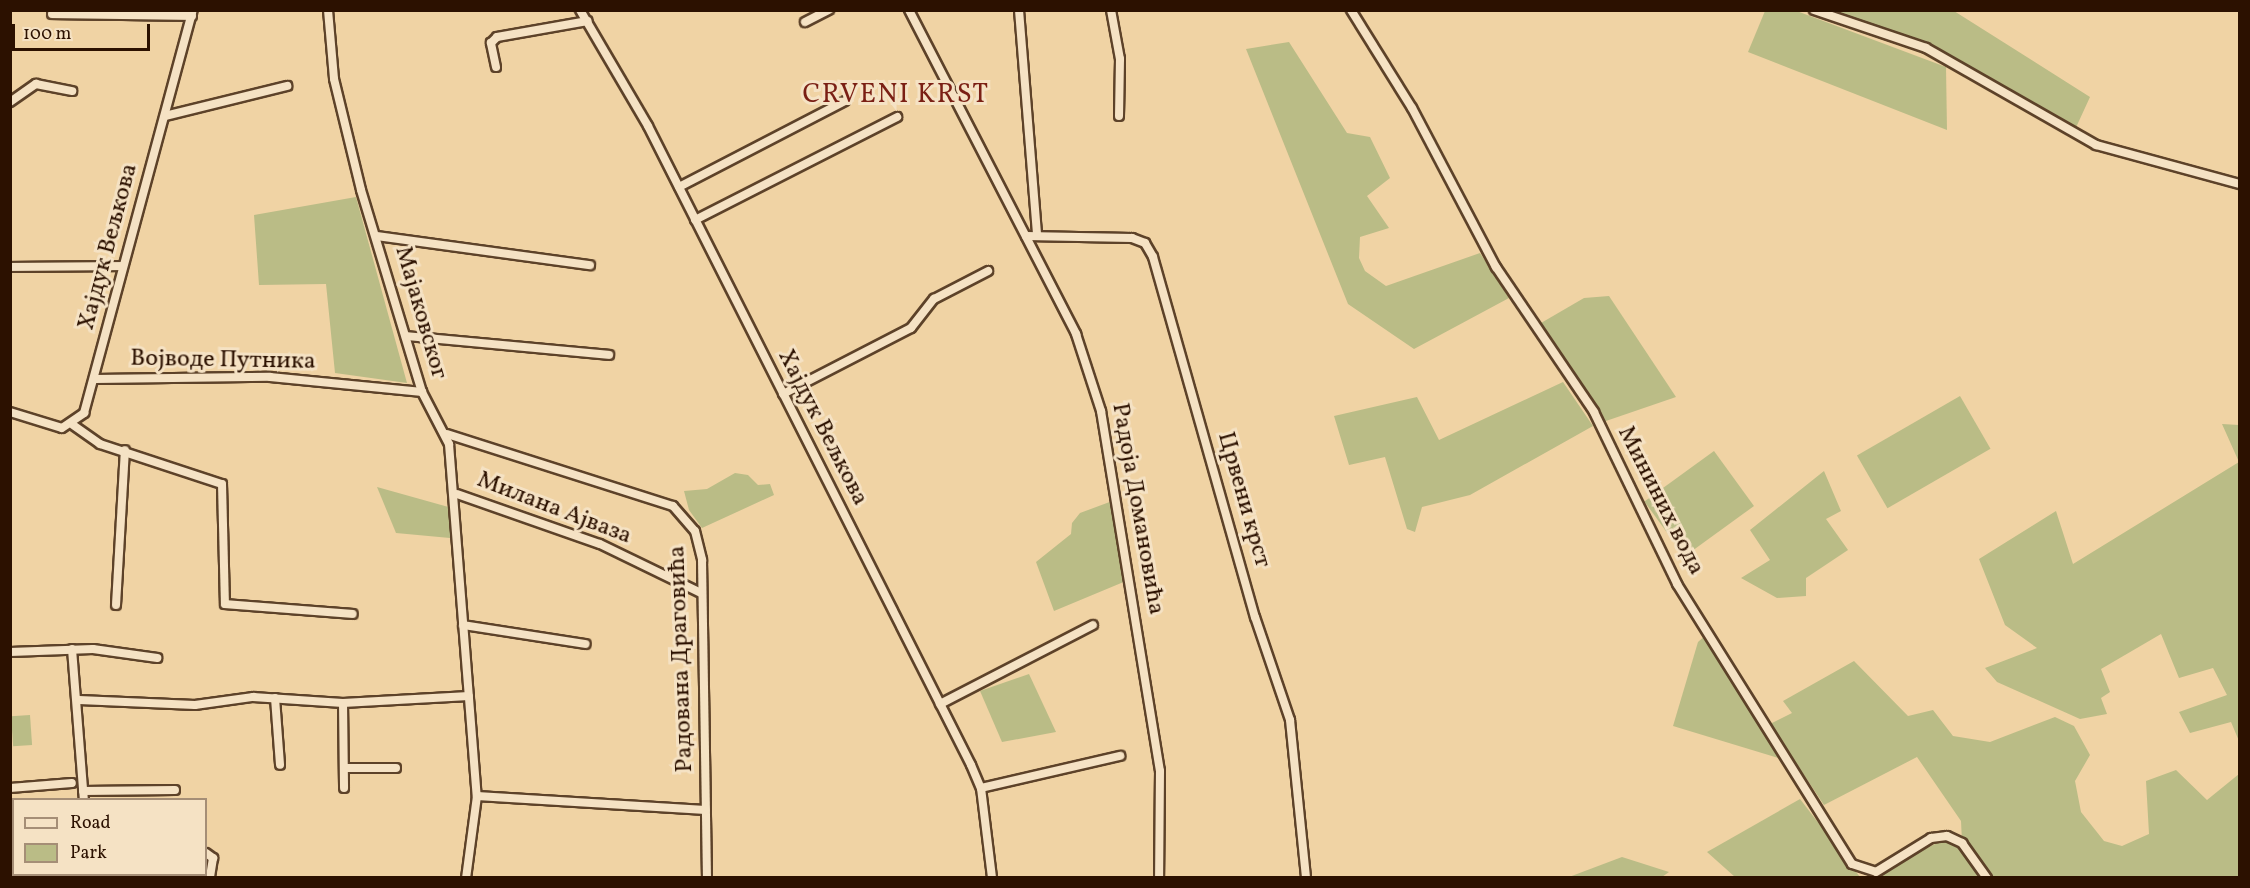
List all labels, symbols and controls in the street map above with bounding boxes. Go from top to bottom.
scale bar [15,12,153,50]
text: 100 m [23,22,72,47]
district label: CRVENI KRST [803,80,989,112]
street label: Хајдук Вељкова [73,161,145,333]
street label: Мајаковског [387,243,453,383]
street label: Војводе Путника [130,345,316,377]
street label: Хајдук Вељкова [770,345,874,511]
street label: Радоја Домановића [1104,401,1170,617]
street label: Мининих вода [1610,422,1710,580]
street label: Црвени крст [1210,429,1276,571]
street label: Милана Ајваза [473,466,635,552]
street label: Радована Драговића [664,545,700,773]
legend [12,798,207,876]
text: Road [70,811,111,836]
text: Park [70,841,107,866]

